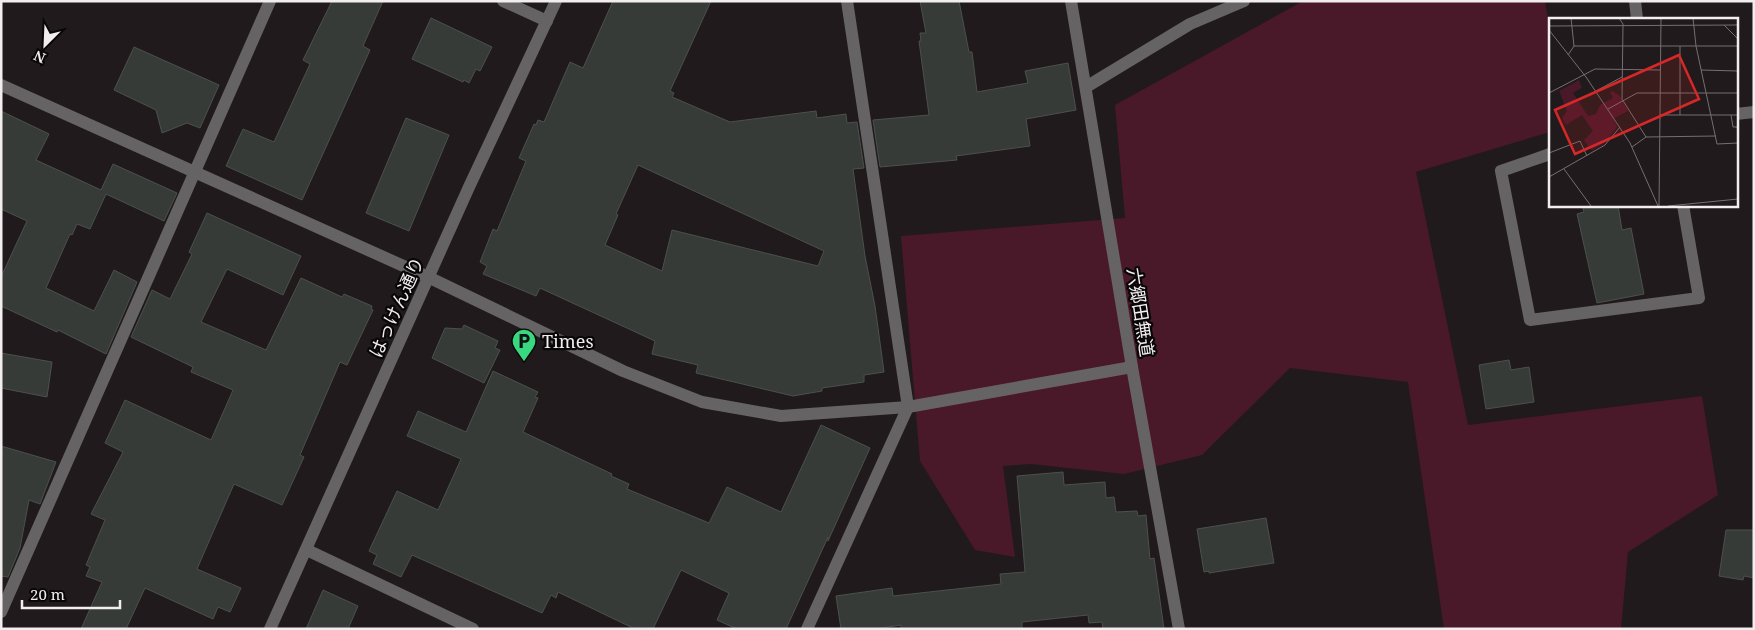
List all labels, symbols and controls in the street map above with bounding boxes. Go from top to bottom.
inset map [1549,18,1738,206]
north arrow [20,20,70,70]
text: N [31,46,48,68]
street label: はっけん通り [363,253,429,361]
street label: 六郷田無道 [1122,266,1160,358]
parking icon: Times [511,328,537,362]
place label: Times [542,329,594,353]
scale bar [22,578,120,610]
text: 20 m [30,584,65,604]

